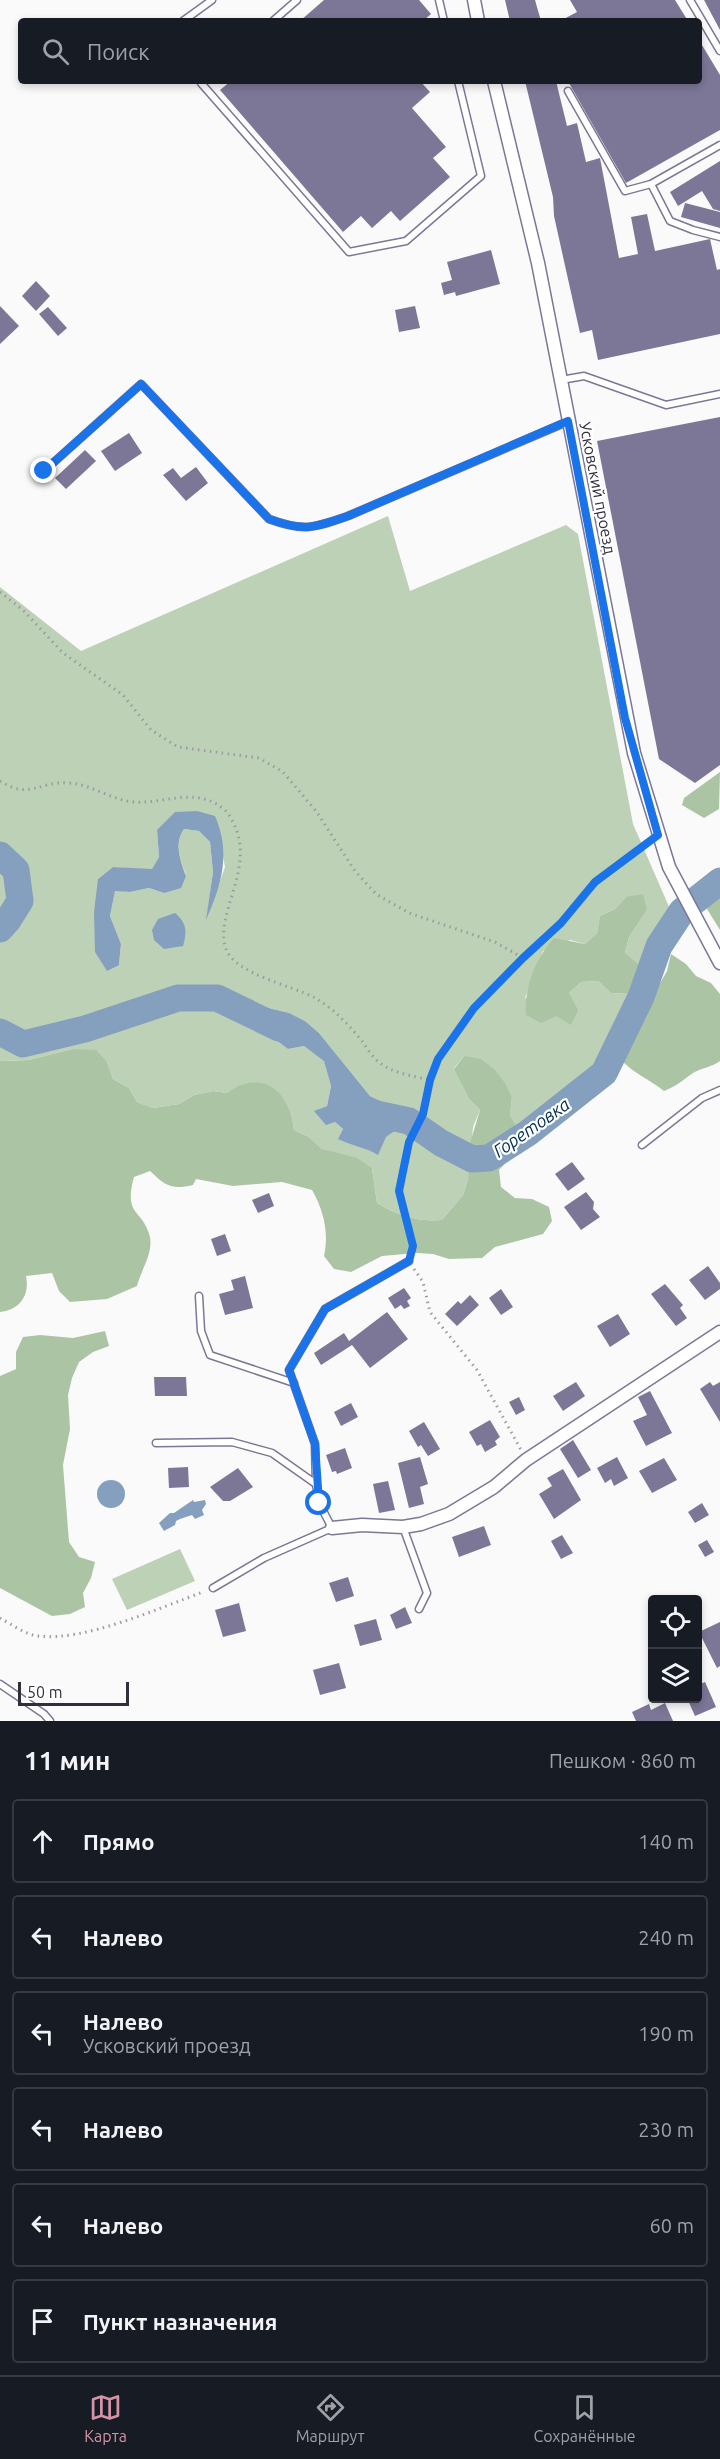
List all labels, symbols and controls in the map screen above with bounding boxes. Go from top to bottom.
search box [18,18,702,84]
icon: search [39,35,72,68]
text: Поиск [87,39,150,64]
street label: Усковский проезд [576,420,620,556]
route end [30,457,56,483]
water label: Горетовка [489,1093,573,1161]
route start [305,1489,331,1515]
map controls [648,1595,702,1703]
button: locate [648,1595,702,1649]
button: layers [648,1649,702,1703]
scale bar [18,1679,129,1706]
text: 50 m [27,1683,63,1701]
text: 11 мин [24,1746,110,1775]
text: Пешком · 860 m [549,1749,696,1772]
icon: ahead [26,1825,59,1858]
text: Прямо [83,1829,154,1854]
text: 140 m [638,1830,694,1853]
icon: left [26,1921,59,1954]
text: Налево [83,1925,163,1950]
text: 240 m [638,1926,694,1949]
text: Налево [83,2009,163,2034]
icon: left [26,2017,59,2050]
text: 190 m [638,2022,694,2045]
text: Усковский проезд [83,2034,251,2057]
icon: left [26,2113,59,2146]
text: Налево [83,2117,163,2142]
text: 230 m [638,2118,694,2141]
icon: left [26,2209,59,2242]
text: Налево [83,2213,163,2238]
text: 60 m [650,2214,694,2237]
icon: arrive [26,2305,59,2338]
text: Пункт назначения [83,2309,277,2334]
tab: Карта [84,2391,127,2445]
tab: Маршрут [296,2391,365,2445]
tab: Сохранённые [533,2391,636,2445]

